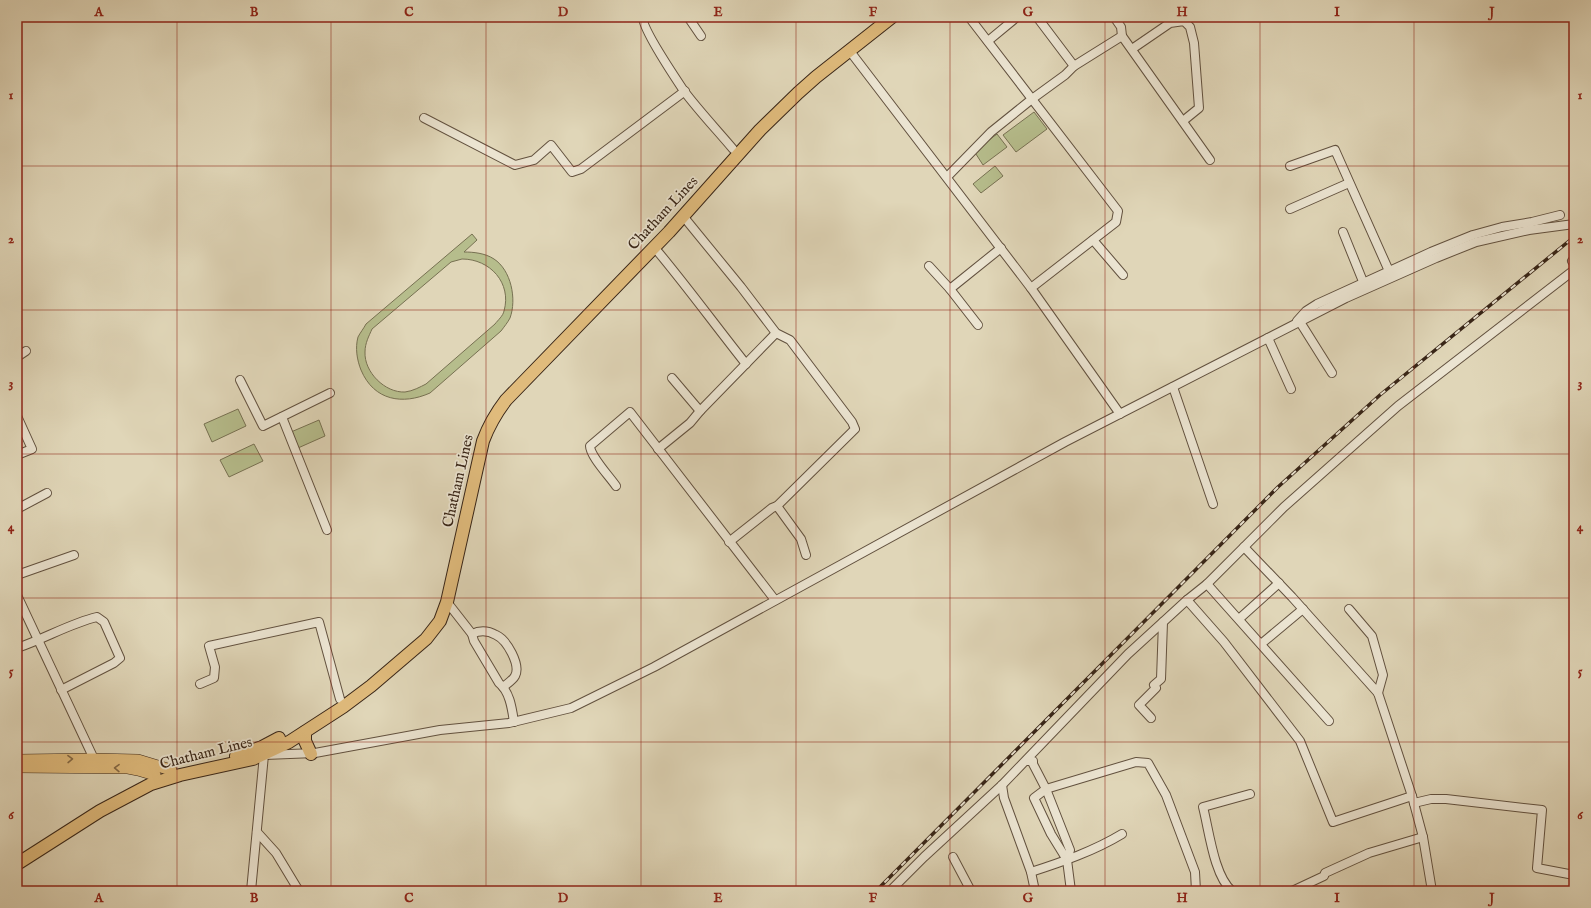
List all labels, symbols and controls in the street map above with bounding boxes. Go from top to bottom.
text: A [94,4,105,21]
text: B [250,4,259,21]
text: C [404,4,414,21]
text: D [558,4,569,21]
text: E [713,4,723,21]
text: F [869,4,878,21]
text: G [1023,4,1034,21]
text: H [1176,4,1188,21]
text: I [1334,4,1340,21]
text: J [1487,4,1495,21]
text: 1 [9,87,14,104]
text: 1 [1578,87,1583,104]
street label: Chatham Lines [624,172,702,254]
text: 2 [8,231,14,248]
text: 2 [1577,231,1583,248]
text: 3 [9,375,14,392]
text: 3 [1578,375,1583,392]
street label: Chatham Lines [438,433,478,529]
text: 4 [8,519,15,536]
text: 4 [1577,519,1584,536]
text: 5 [9,663,14,680]
text: 5 [1578,663,1583,680]
street label: Chatham Lines [158,732,254,774]
one-way arrow [67,755,73,763]
one-way arrow [114,764,120,772]
text: 6 [8,807,14,824]
text: 6 [1577,807,1583,824]
text: A [94,890,105,907]
text: B [250,890,259,907]
text: C [404,890,414,907]
text: D [558,890,569,907]
text: E [713,890,723,907]
text: F [869,890,878,907]
text: G [1023,890,1034,907]
text: H [1176,890,1188,907]
text: I [1334,890,1340,907]
text: J [1487,890,1495,907]

